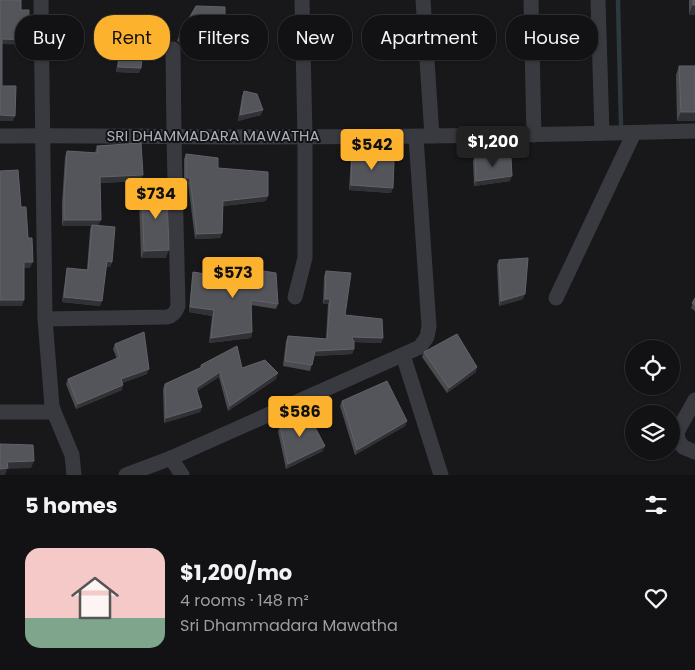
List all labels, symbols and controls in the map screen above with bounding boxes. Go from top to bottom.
chip: Buy [15,15,84,60]
chip: Rent [94,15,170,60]
chip: Filters [180,15,268,60]
chip: New [278,15,352,60]
chip: Apartment [362,15,496,60]
chip: House [506,15,598,60]
street label: SRI DHAMMADARA MAWATHA [107,125,320,146]
pin: $1,200 [452,126,534,168]
pin: $542 [342,128,402,171]
text: $1,200 [467,130,519,153]
text: $542 [352,133,392,156]
pin: $734 [126,178,186,220]
text: $734 [136,182,176,205]
pin: $573 [203,256,263,299]
text: $573 [213,261,253,284]
map controls [625,340,680,460]
button: locate [625,340,680,395]
pin: $586 [270,396,330,438]
text: $586 [279,400,321,423]
button: layers [625,405,680,460]
text: 5 homes [25,491,118,520]
icon: filters [642,491,670,519]
text: $1,200/mo [180,558,292,587]
icon: home [65,568,125,628]
icon: heart [642,584,670,612]
text: 4 rooms · 148 m² [180,589,309,612]
text: Sri Dhammadara Mawatha [180,614,398,637]

